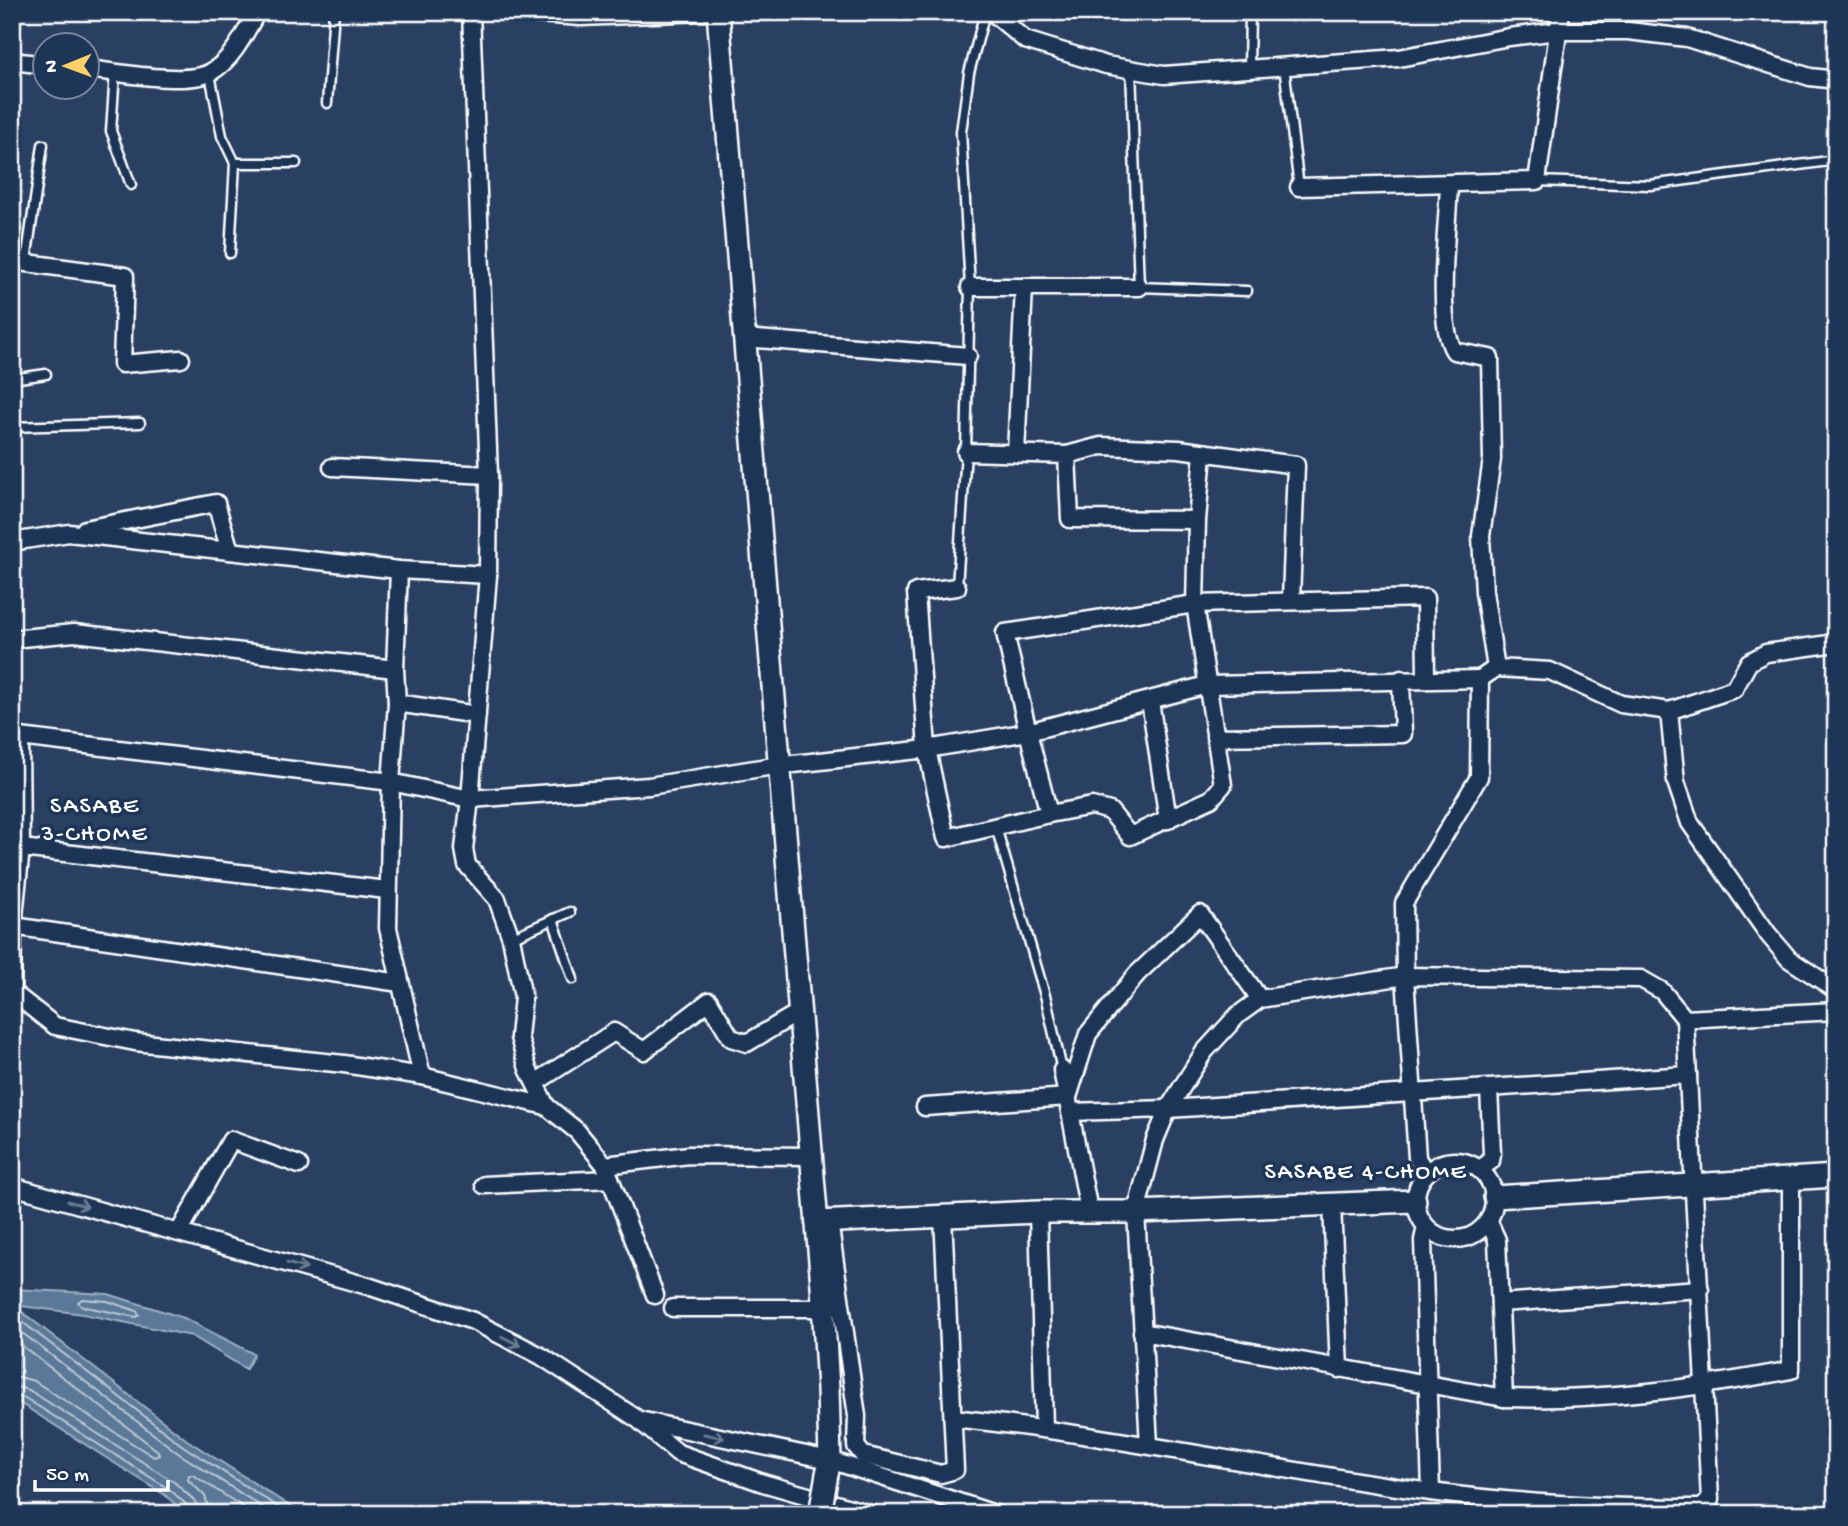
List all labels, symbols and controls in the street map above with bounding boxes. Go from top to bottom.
north arrow [32,32,102,102]
text: N [41,60,64,73]
district label: SASABE 3-CHOME [41,793,148,850]
district label: SASABE 4-CHOME [1264,1159,1468,1188]
one-way arrow [66,1198,89,1211]
one-way arrow [286,1260,308,1273]
one-way arrow [500,1335,521,1348]
one-way arrow [702,1430,725,1444]
scale bar [35,1449,168,1493]
text: 50 m [46,1464,89,1489]

